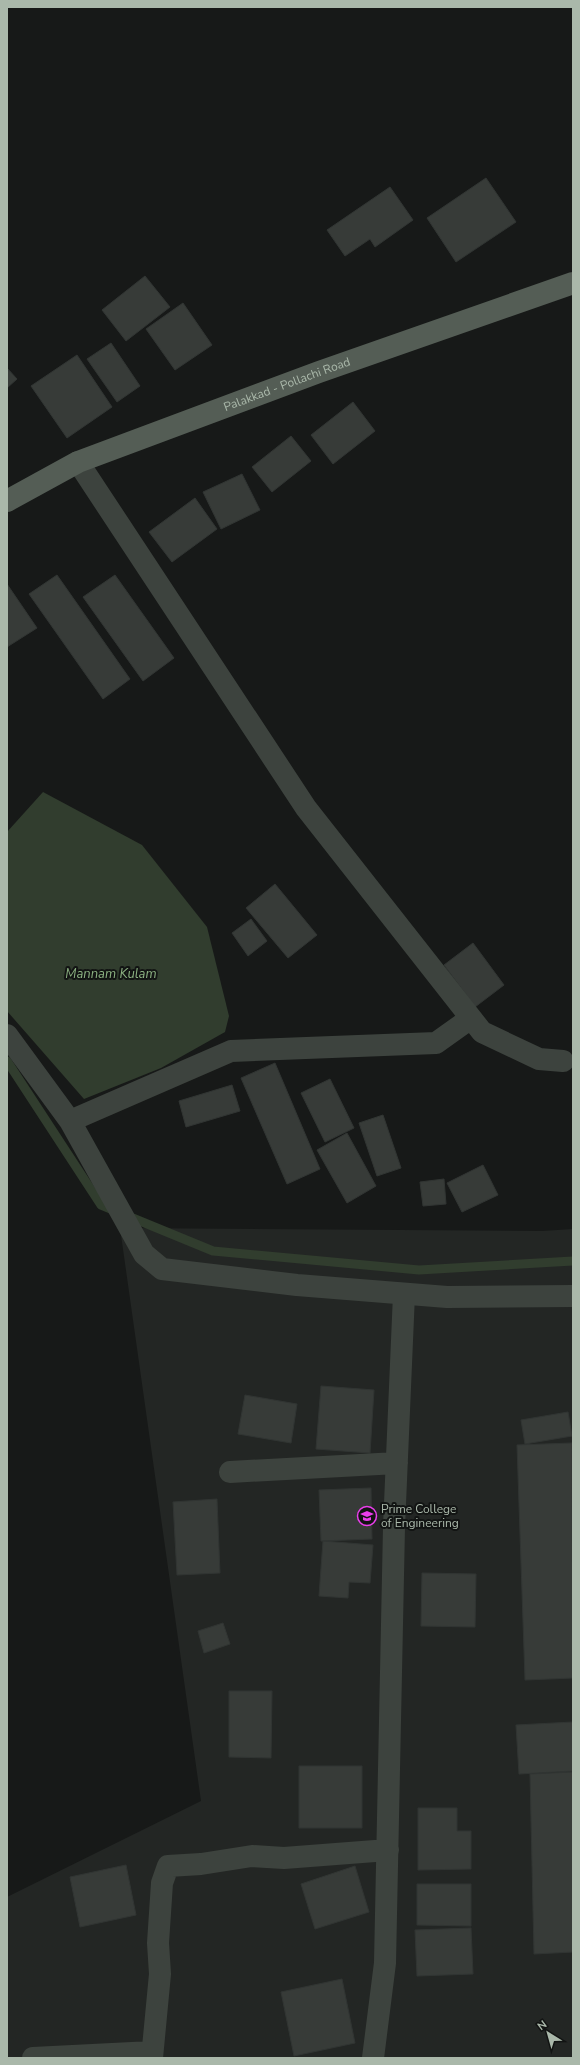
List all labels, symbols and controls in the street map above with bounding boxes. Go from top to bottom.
street label: Palakkad - Pollachi Road [221,354,353,415]
water label: Mannam Kulam [65,965,157,983]
place label: Prime College of Engineering [381,1501,459,1531]
school or university icon: Prime College of Engineering [356,1505,378,1527]
north arrow [528,2013,568,2053]
text: N [534,2017,550,2034]

